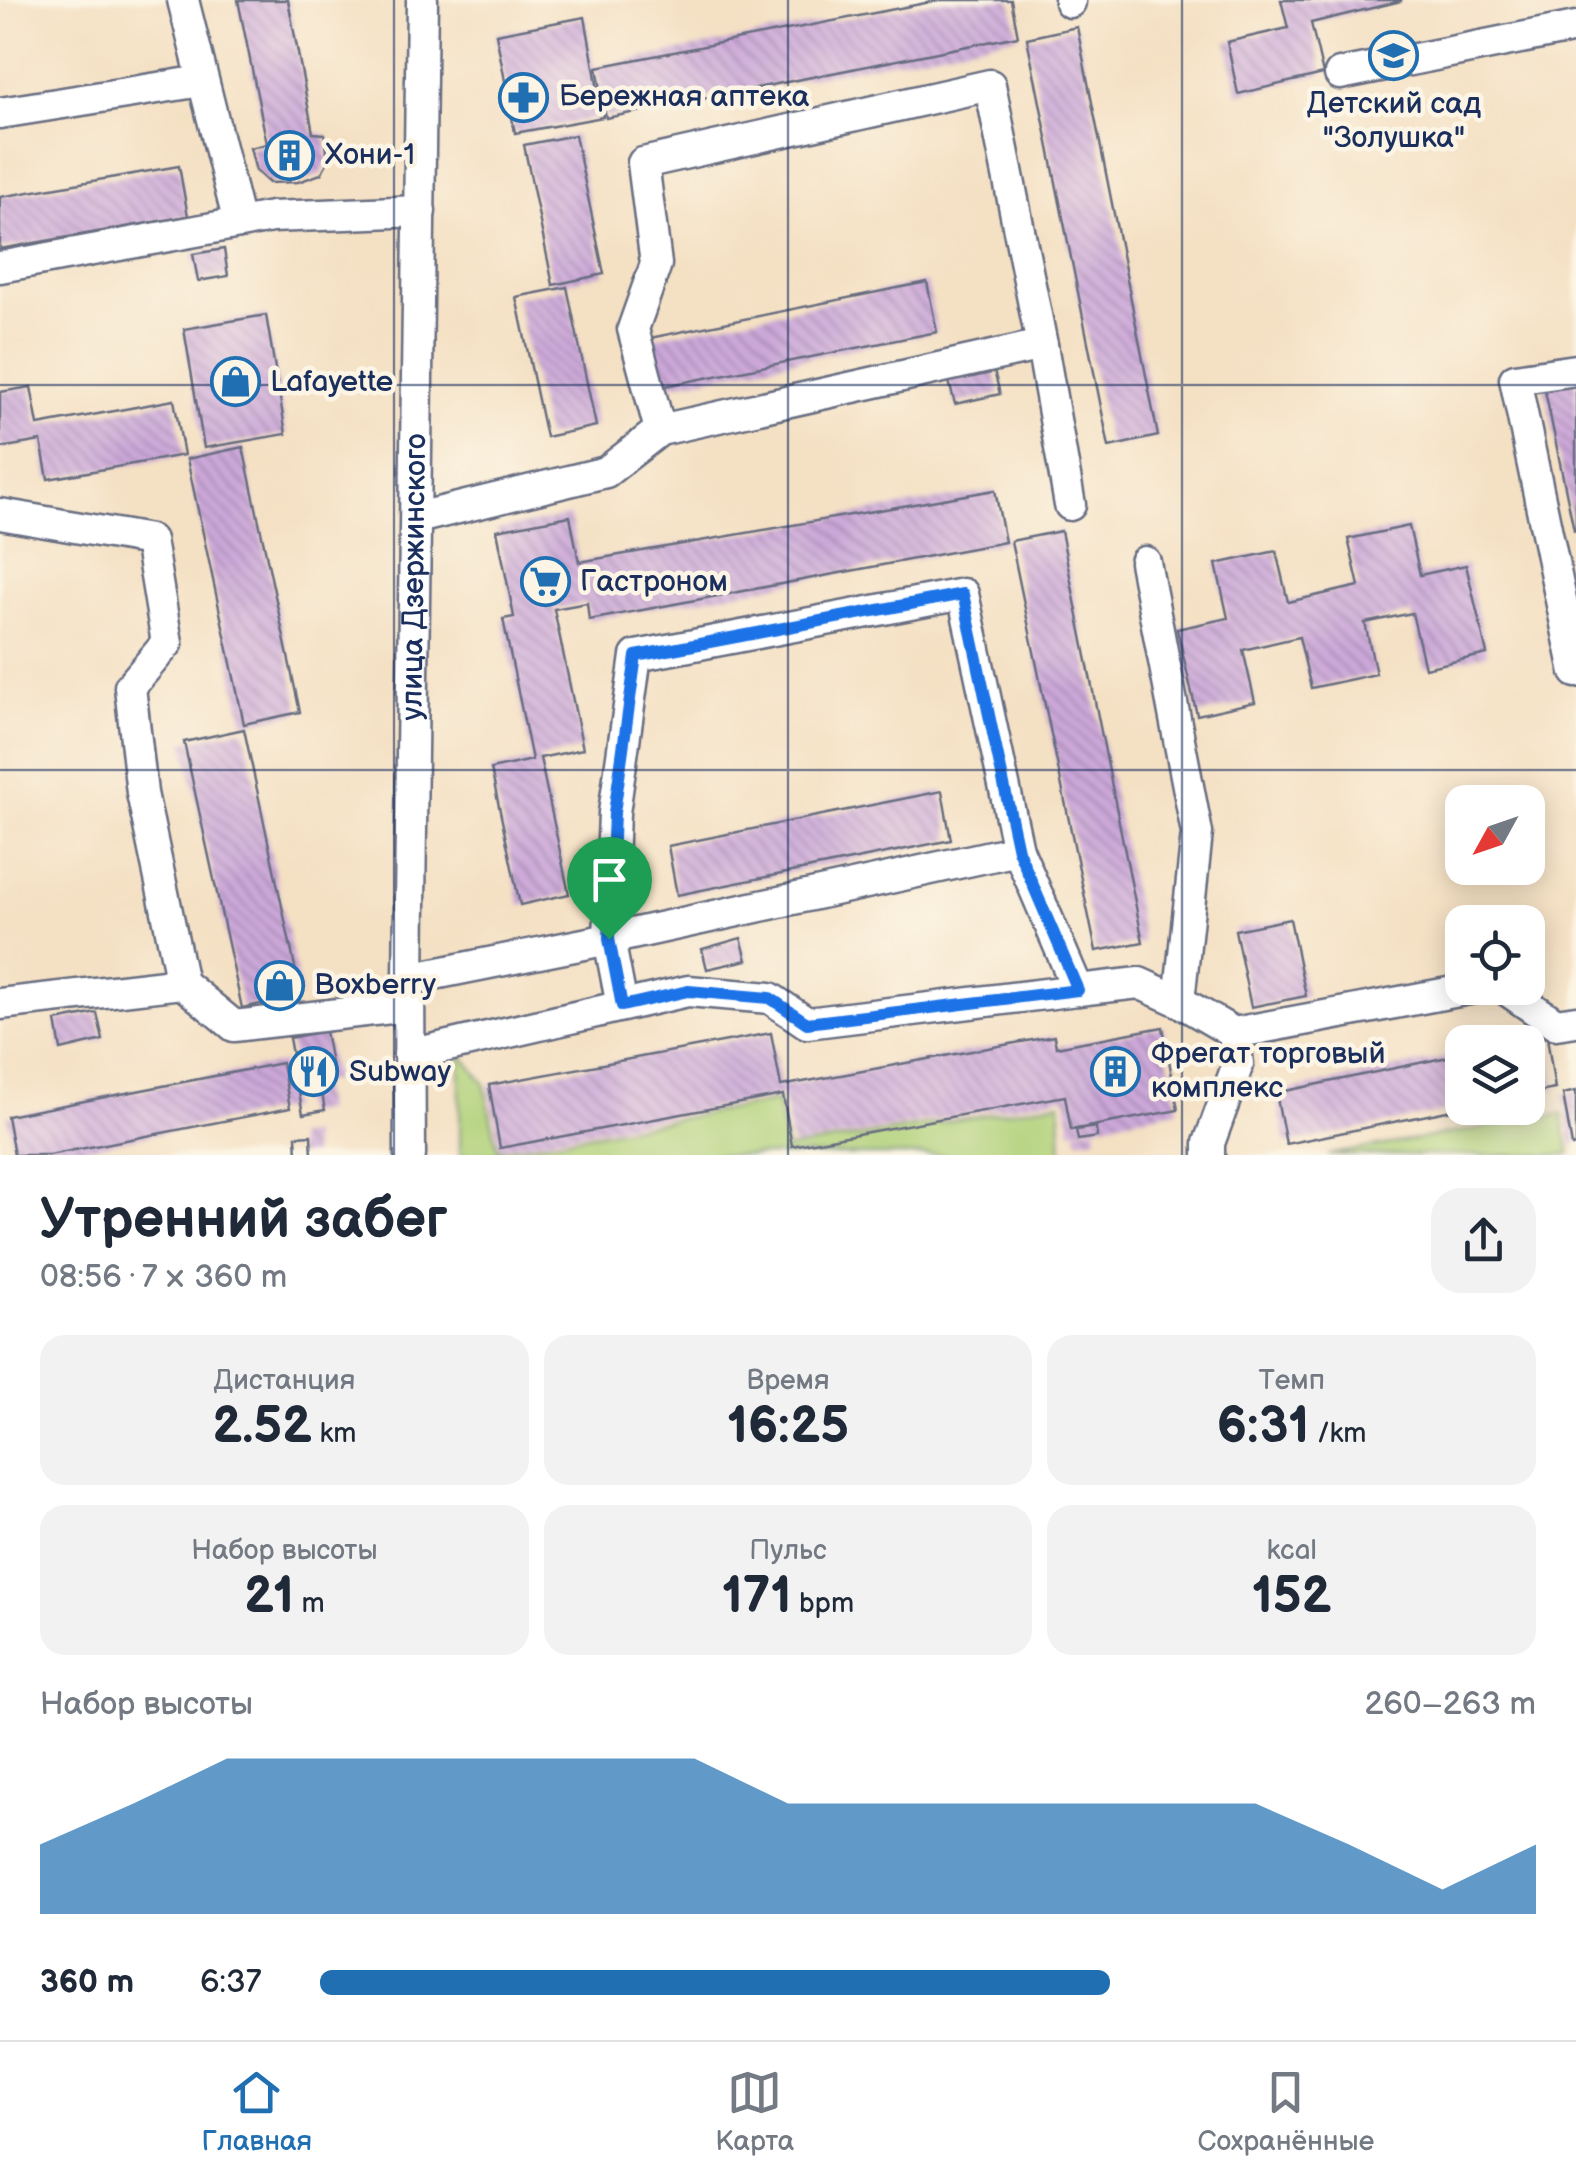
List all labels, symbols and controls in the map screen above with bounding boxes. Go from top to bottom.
school or university icon: Детский сад "Золушка" [1368,29,1420,81]
pharmacy icon: Бережная аптека [498,71,550,123]
place label: Бережная аптека [559,79,810,115]
place label: Детский сад "Золушка" [1307,86,1481,156]
building icon: Хони-1 [264,129,316,181]
place label: Хони-1 [325,137,415,173]
shop icon: Lafayette [209,356,261,408]
place label: Lafayette [270,364,393,400]
street label: улица Дзержинского [394,433,434,721]
supermarket icon: Гастроном [519,556,571,608]
place label: Гастроном [580,564,728,600]
north arrow [1445,785,1545,885]
map controls [1445,785,1545,1125]
pin [567,837,652,940]
icon: arrive [582,852,637,907]
button: locate [1445,905,1545,1005]
shop icon: Boxberry [253,959,305,1011]
place label: Boxberry [314,967,437,1003]
button: layers [1445,1025,1545,1125]
place label: Фрегат торговый комплекс [1151,1036,1386,1106]
building icon: Фрегат торговый комплекс [1090,1045,1142,1097]
restaurant icon: Subway [288,1046,340,1098]
place label: Subway [349,1054,451,1090]
text: Утренний забег [40,1187,448,1254]
button: share [1431,1188,1536,1293]
text: 08:56 · 7 × 360 m [40,1258,287,1297]
text: Дистанция [213,1364,355,1397]
text: Время [746,1364,830,1397]
text: Темп [1258,1364,1325,1397]
text: 2.52 [212,1397,312,1457]
text: 16:25 [727,1397,849,1457]
text: 6:31 [1217,1397,1309,1457]
text: km [312,1417,356,1450]
text: /km [1309,1417,1366,1450]
text: Набор высоты [191,1534,378,1567]
text: Пульс [749,1534,827,1567]
text: kcal [1267,1534,1317,1567]
text: 21 [244,1567,294,1627]
text: 171 [722,1567,791,1627]
text: 152 [1252,1567,1332,1627]
text: m [294,1587,325,1620]
text: bpm [791,1587,854,1620]
text: Набор высоты [40,1685,253,1724]
text: 260–263 m [1364,1685,1536,1724]
text: 360 m [40,1963,134,2002]
text: 6:37 [200,1963,261,2002]
tab: Главная [202,2065,312,2158]
tab: Карта [715,2065,794,2158]
tab: Сохранённые [1197,2065,1374,2158]

